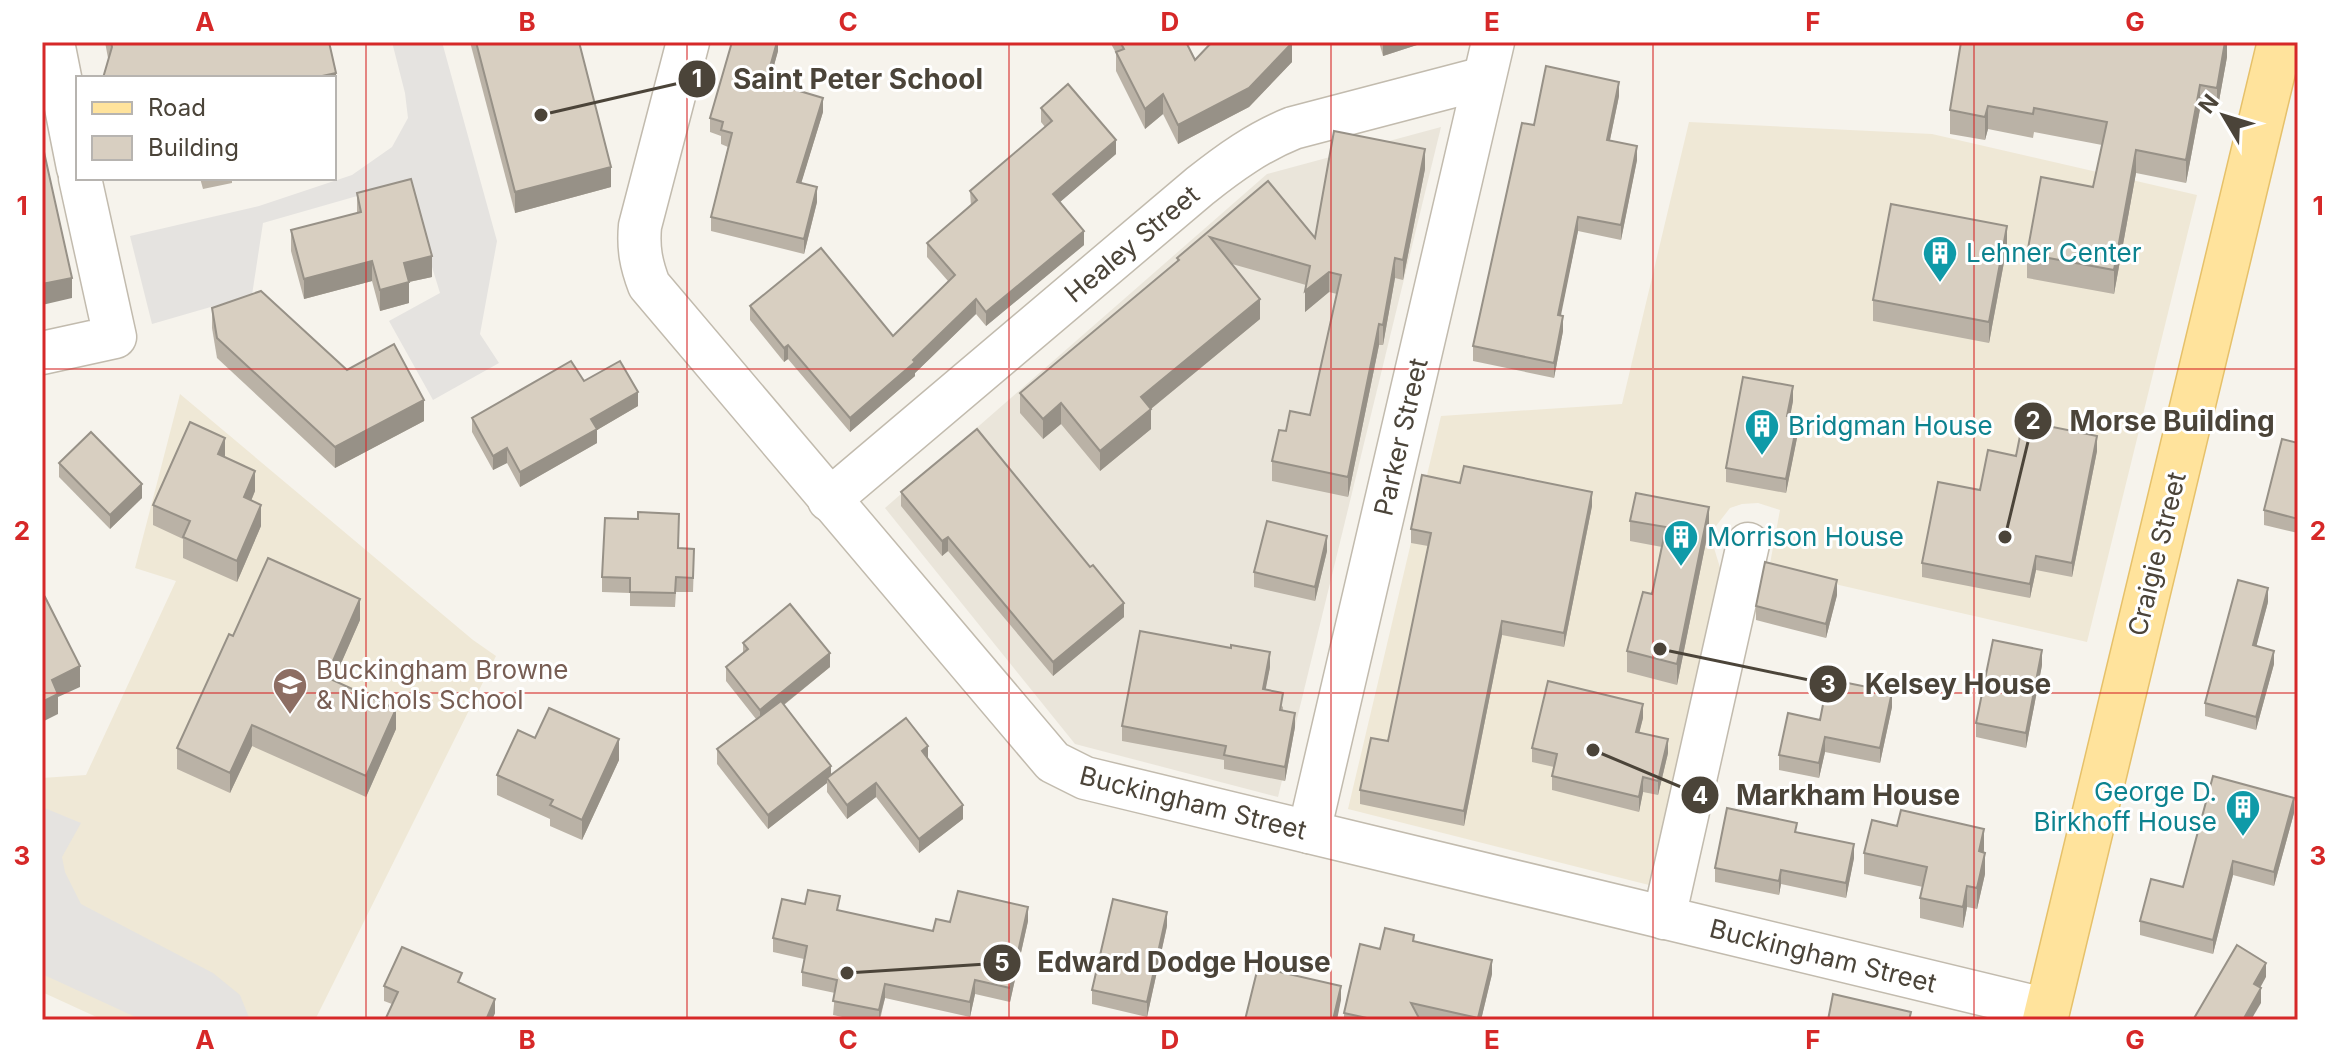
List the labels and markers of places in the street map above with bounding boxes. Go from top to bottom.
callout: Saint Peter School [677,53,999,105]
building icon: Lehner Center [1921,234,1959,284]
place label: Lehner Center [1966,237,2142,268]
callout: Morse Building [2013,395,2291,447]
building icon: Bridgman House [1743,407,1781,457]
place label: Bridgman House [1788,410,1993,441]
building icon: Morrison House [1662,518,1700,568]
place label: Morrison House [1707,521,1904,552]
place label: Buckingham Browne & Nichols School [316,654,568,715]
callout: Kelsey House [1808,658,2067,710]
school or university icon: Buckingham Browne & Nichols School [271,666,309,716]
callout: Markham House [1680,769,1976,821]
place label: George D. Birkhoff House [2034,776,2217,837]
building icon: George D. Birkhoff House [2224,788,2262,838]
callout: Edward Dodge House [982,937,1347,989]

